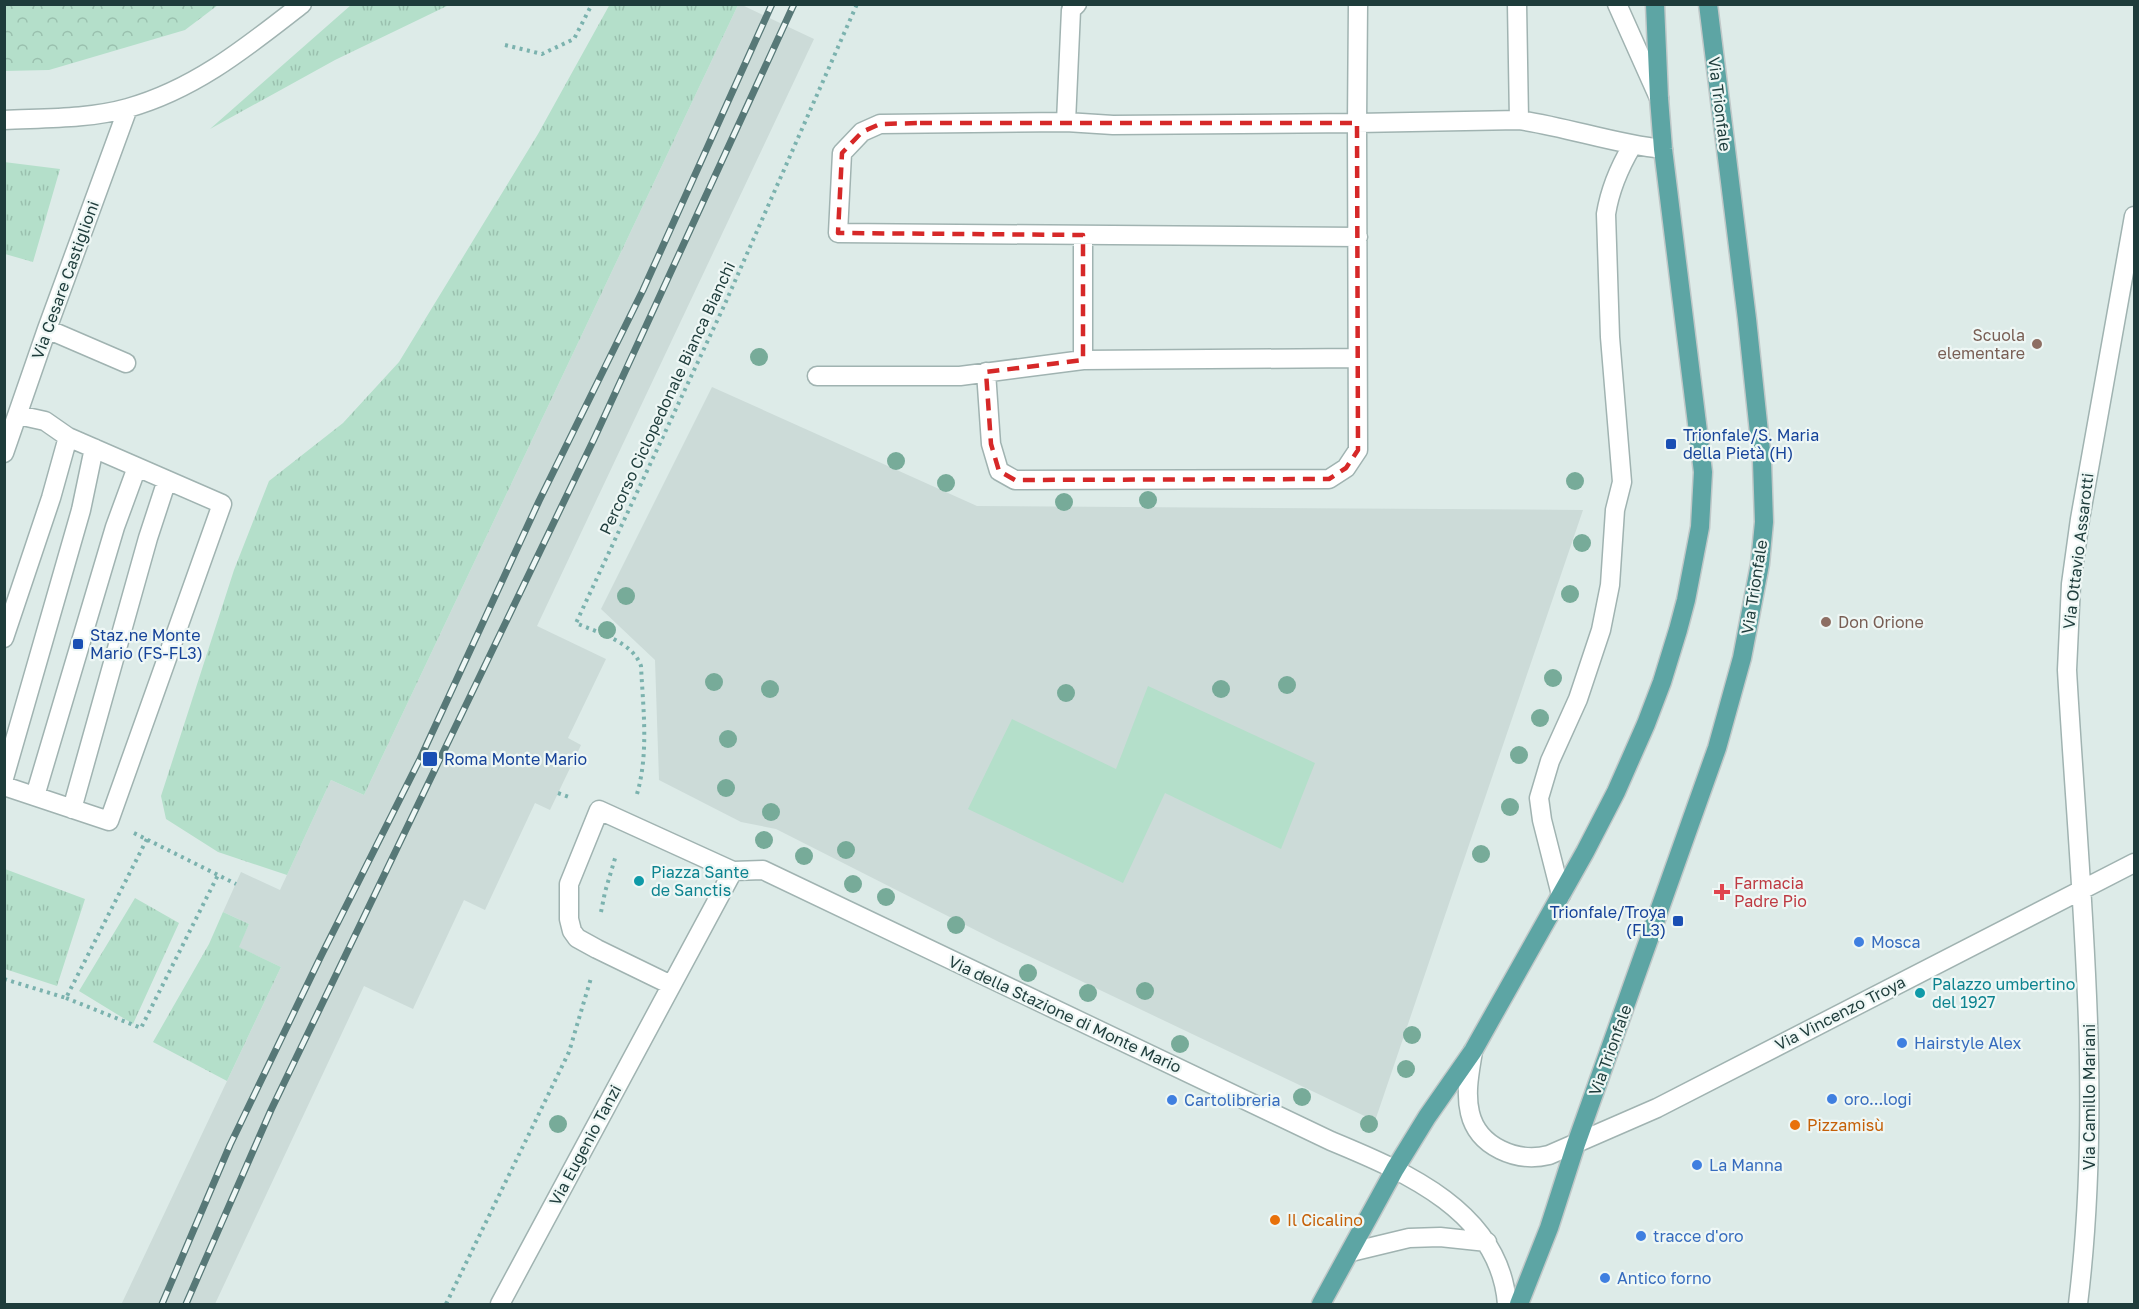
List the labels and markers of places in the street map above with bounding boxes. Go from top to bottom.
place label: Scuola elementare [1938,325,2025,363]
marker: Scuola elementare [2030,337,2044,351]
place label: Trionfale/S. Maria della Pietà (H) [1683,425,1819,463]
marker: Trionfale/S. Maria della Pietà (H) [1664,437,1678,451]
place label: Don Orione [1838,612,1924,632]
marker: Don Orione [1819,615,1833,629]
place label: Staz.ne Monte Mario (FS-FL3) [90,625,203,663]
marker: Staz.ne Monte Mario (FS-FL3) [71,637,85,651]
place label: Roma Monte Mario [444,749,587,769]
marker: Roma Monte Mario [421,750,439,768]
place label: Piazza Sante de Sanctis [651,862,749,900]
place label: Farmacia Padre Pio [1734,873,1807,911]
marker: Piazza Sante de Sanctis [632,874,646,888]
marker: Farmacia Padre Pio [1715,885,1729,899]
place label: Trionfale/Troya (FL3) [1550,902,1666,940]
marker: Trionfale/Troya (FL3) [1671,914,1685,928]
place label: Mosca [1871,932,1921,952]
marker: Mosca [1852,935,1866,949]
place label: Palazzo umbertino del 1927 [1932,974,2075,1012]
marker: Palazzo umbertino del 1927 [1913,986,1927,1000]
place label: Hairstyle Alex [1914,1033,2021,1053]
marker: Hairstyle Alex [1895,1036,1909,1050]
place label: oro...logi [1844,1089,1912,1109]
place label: Cartolibreria [1184,1090,1281,1110]
marker: oro...logi [1825,1092,1839,1106]
marker: Cartolibreria [1165,1093,1179,1107]
place label: Pizzamisù [1807,1115,1884,1135]
marker: Pizzamisù [1788,1118,1802,1132]
place label: La Manna [1709,1155,1783,1175]
marker: La Manna [1690,1158,1704,1172]
place label: Il Cicalino [1287,1210,1363,1230]
marker: Il Cicalino [1268,1213,1282,1227]
place label: tracce d'oro [1653,1226,1744,1246]
marker: tracce d'oro [1634,1229,1648,1243]
place label: Antico forno [1617,1268,1711,1288]
marker: Antico forno [1598,1271,1612,1285]

